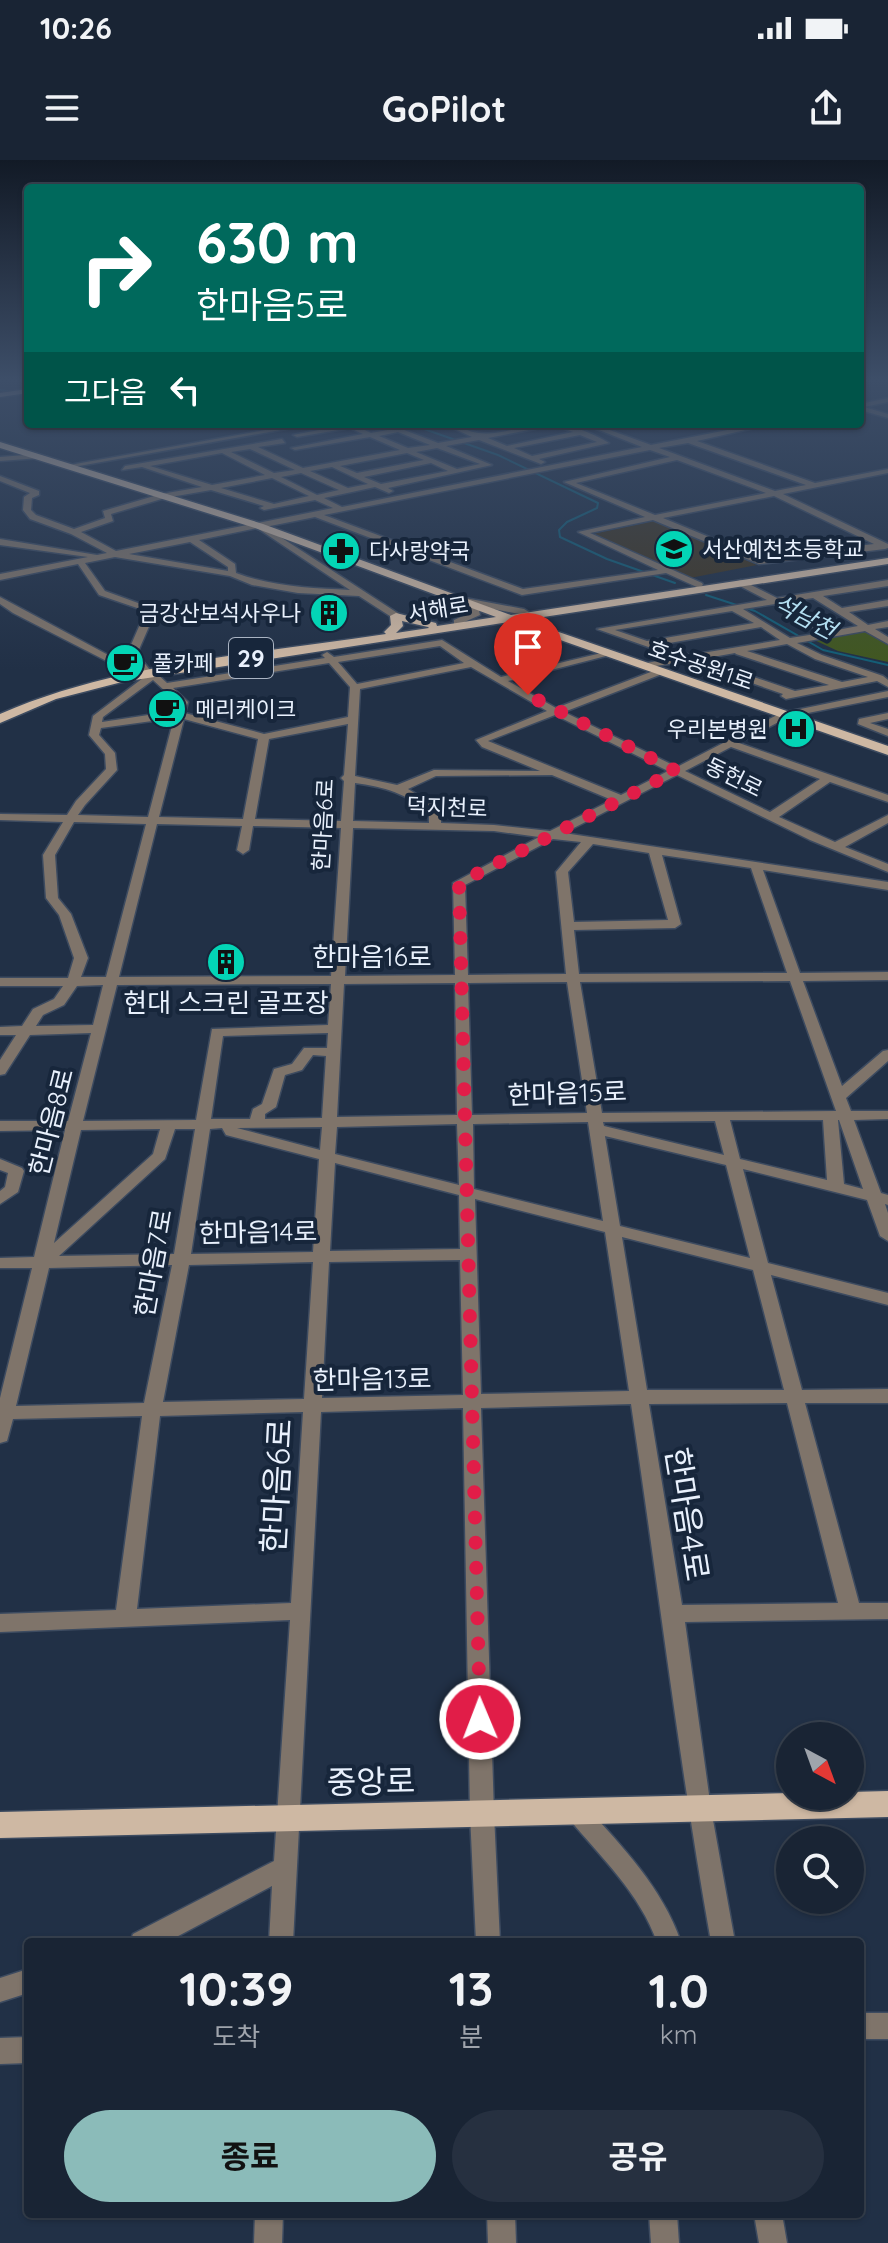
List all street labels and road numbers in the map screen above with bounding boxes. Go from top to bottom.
street label: 서해로 [406,590,470,628]
street label: 호수공원1로 [645,634,757,696]
road number: 29 [229,638,273,678]
street label: 동헌로 [701,751,767,803]
street label: 한마음6로 [307,778,339,872]
street label: 덕지천로 [406,792,488,822]
street label: 한마음16로 [312,940,432,973]
street label: 한마음8로 [22,1065,80,1179]
street label: 한마음15로 [507,1074,627,1112]
street label: 한마음7로 [127,1206,179,1320]
street label: 한마음14로 [198,1214,318,1250]
street label: 한마음13로 [312,1361,432,1397]
street label: 한마음6로 [252,1418,300,1554]
street label: 한마음4로 [658,1444,718,1584]
street label: 중앙로 [326,1760,416,1802]

